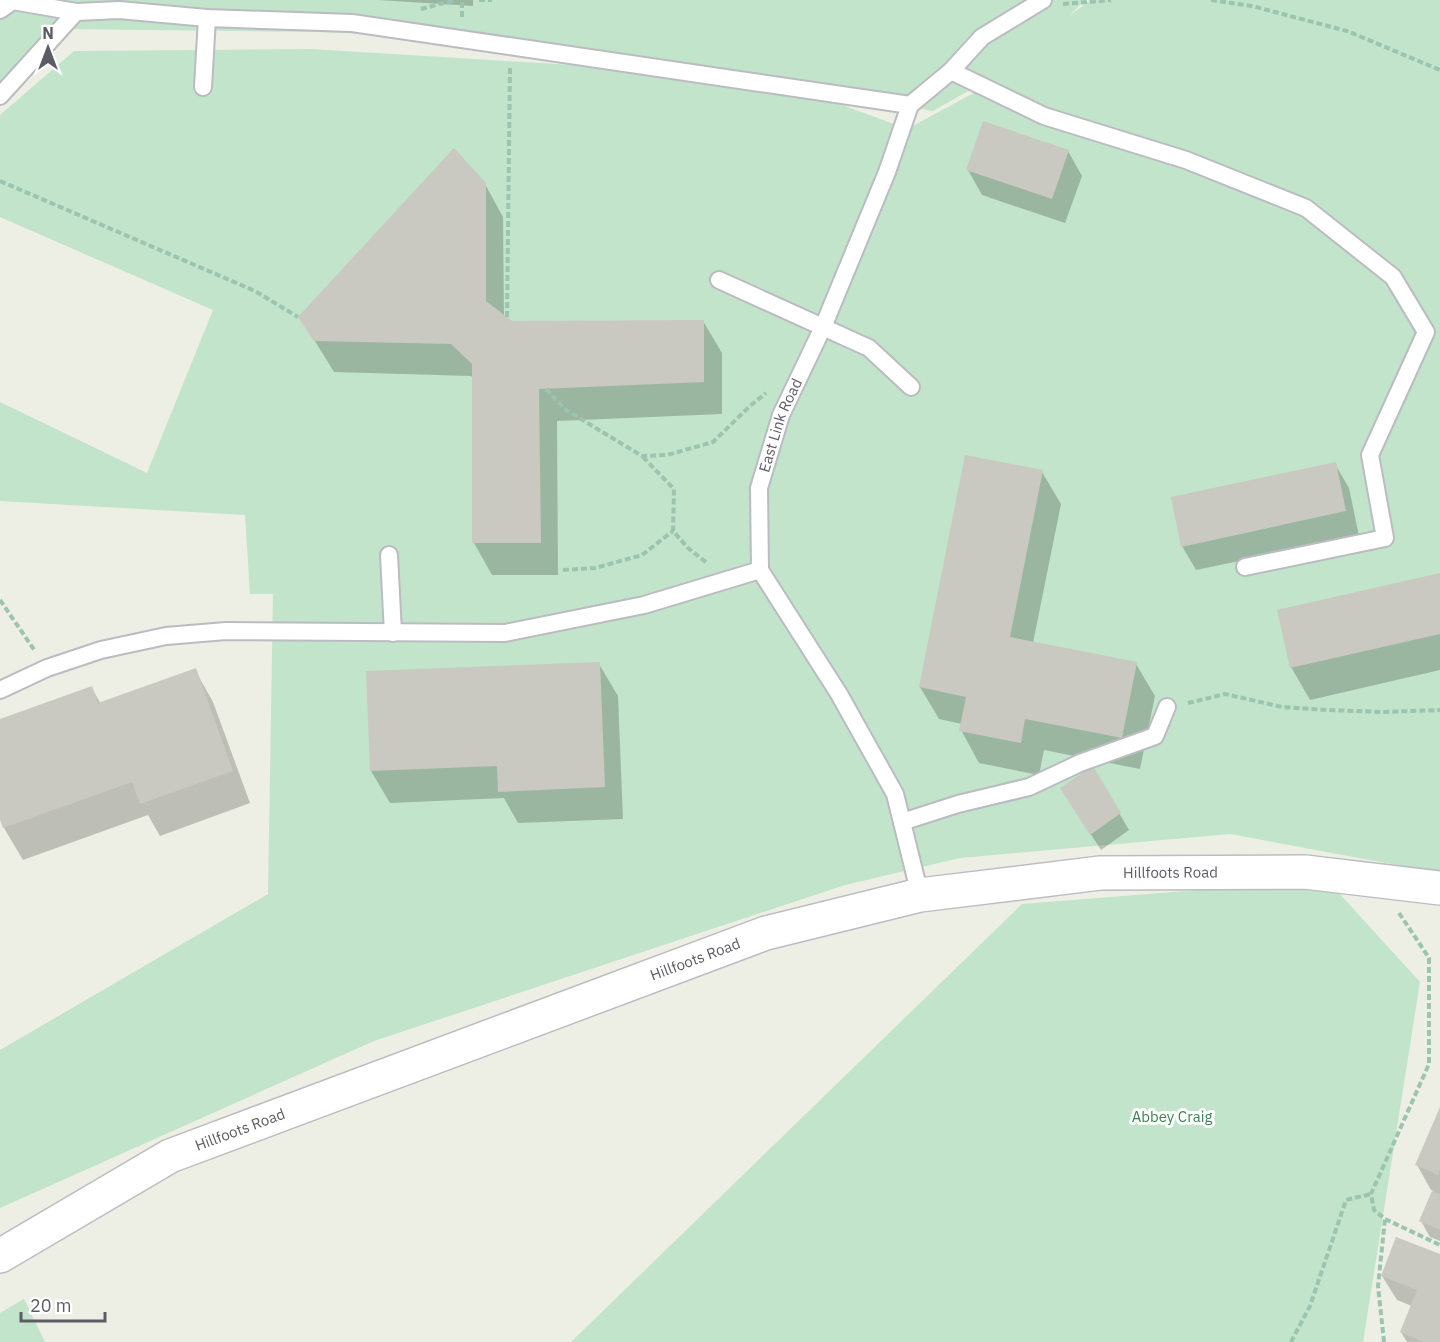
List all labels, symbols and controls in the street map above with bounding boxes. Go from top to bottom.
north arrow [18,18,78,78]
text: N [42,23,54,43]
street label: East Link Road [754,375,806,474]
street label: Hillfoots Road [1123,862,1218,882]
street label: Hillfoots Road [647,934,743,985]
street label: Hillfoots Road [192,1104,288,1155]
park label: Abbey Craig [1132,1107,1212,1126]
scale bar [21,1285,105,1323]
text: 20 m [30,1294,72,1317]

